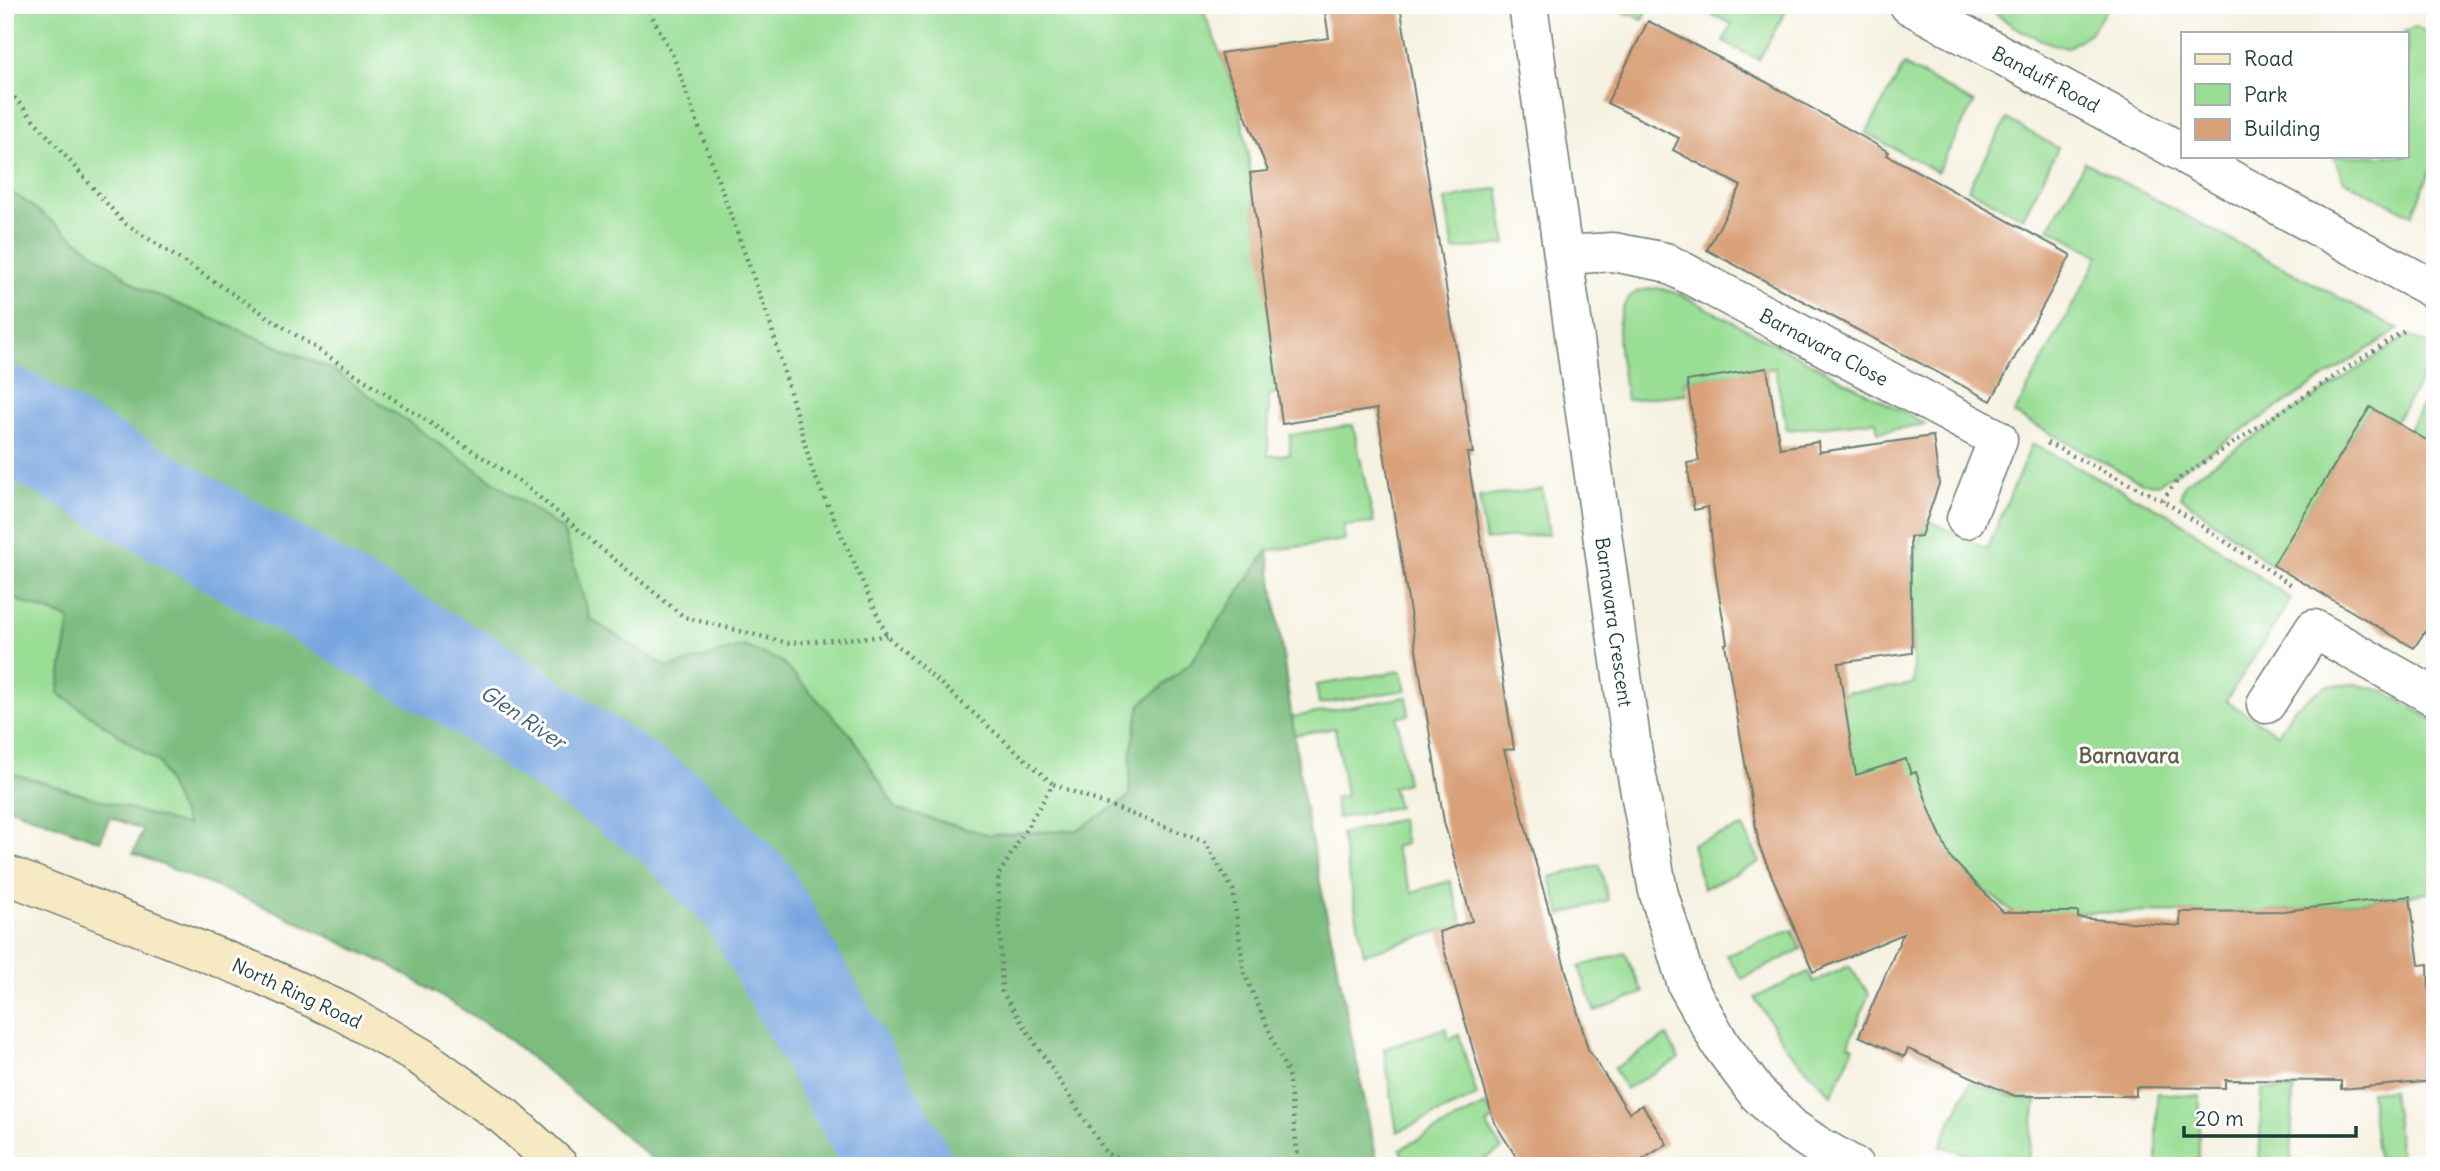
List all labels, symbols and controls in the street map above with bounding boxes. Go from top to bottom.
legend [2181,32,2408,158]
street label: Banduff Road [1988,41,2104,117]
text: Road [2244,45,2293,72]
text: Park [2244,81,2287,108]
text: Building [2244,115,2320,142]
street label: Barnavara Close [1756,303,1892,391]
street label: Barnavara Crescent [1590,536,1638,708]
water label: Glen River [475,679,573,757]
district label: Barnavara [2079,742,2179,769]
street label: North Ring Road [228,952,366,1034]
scale bar [2184,1094,2356,1138]
text: 20 m [2195,1105,2244,1132]

